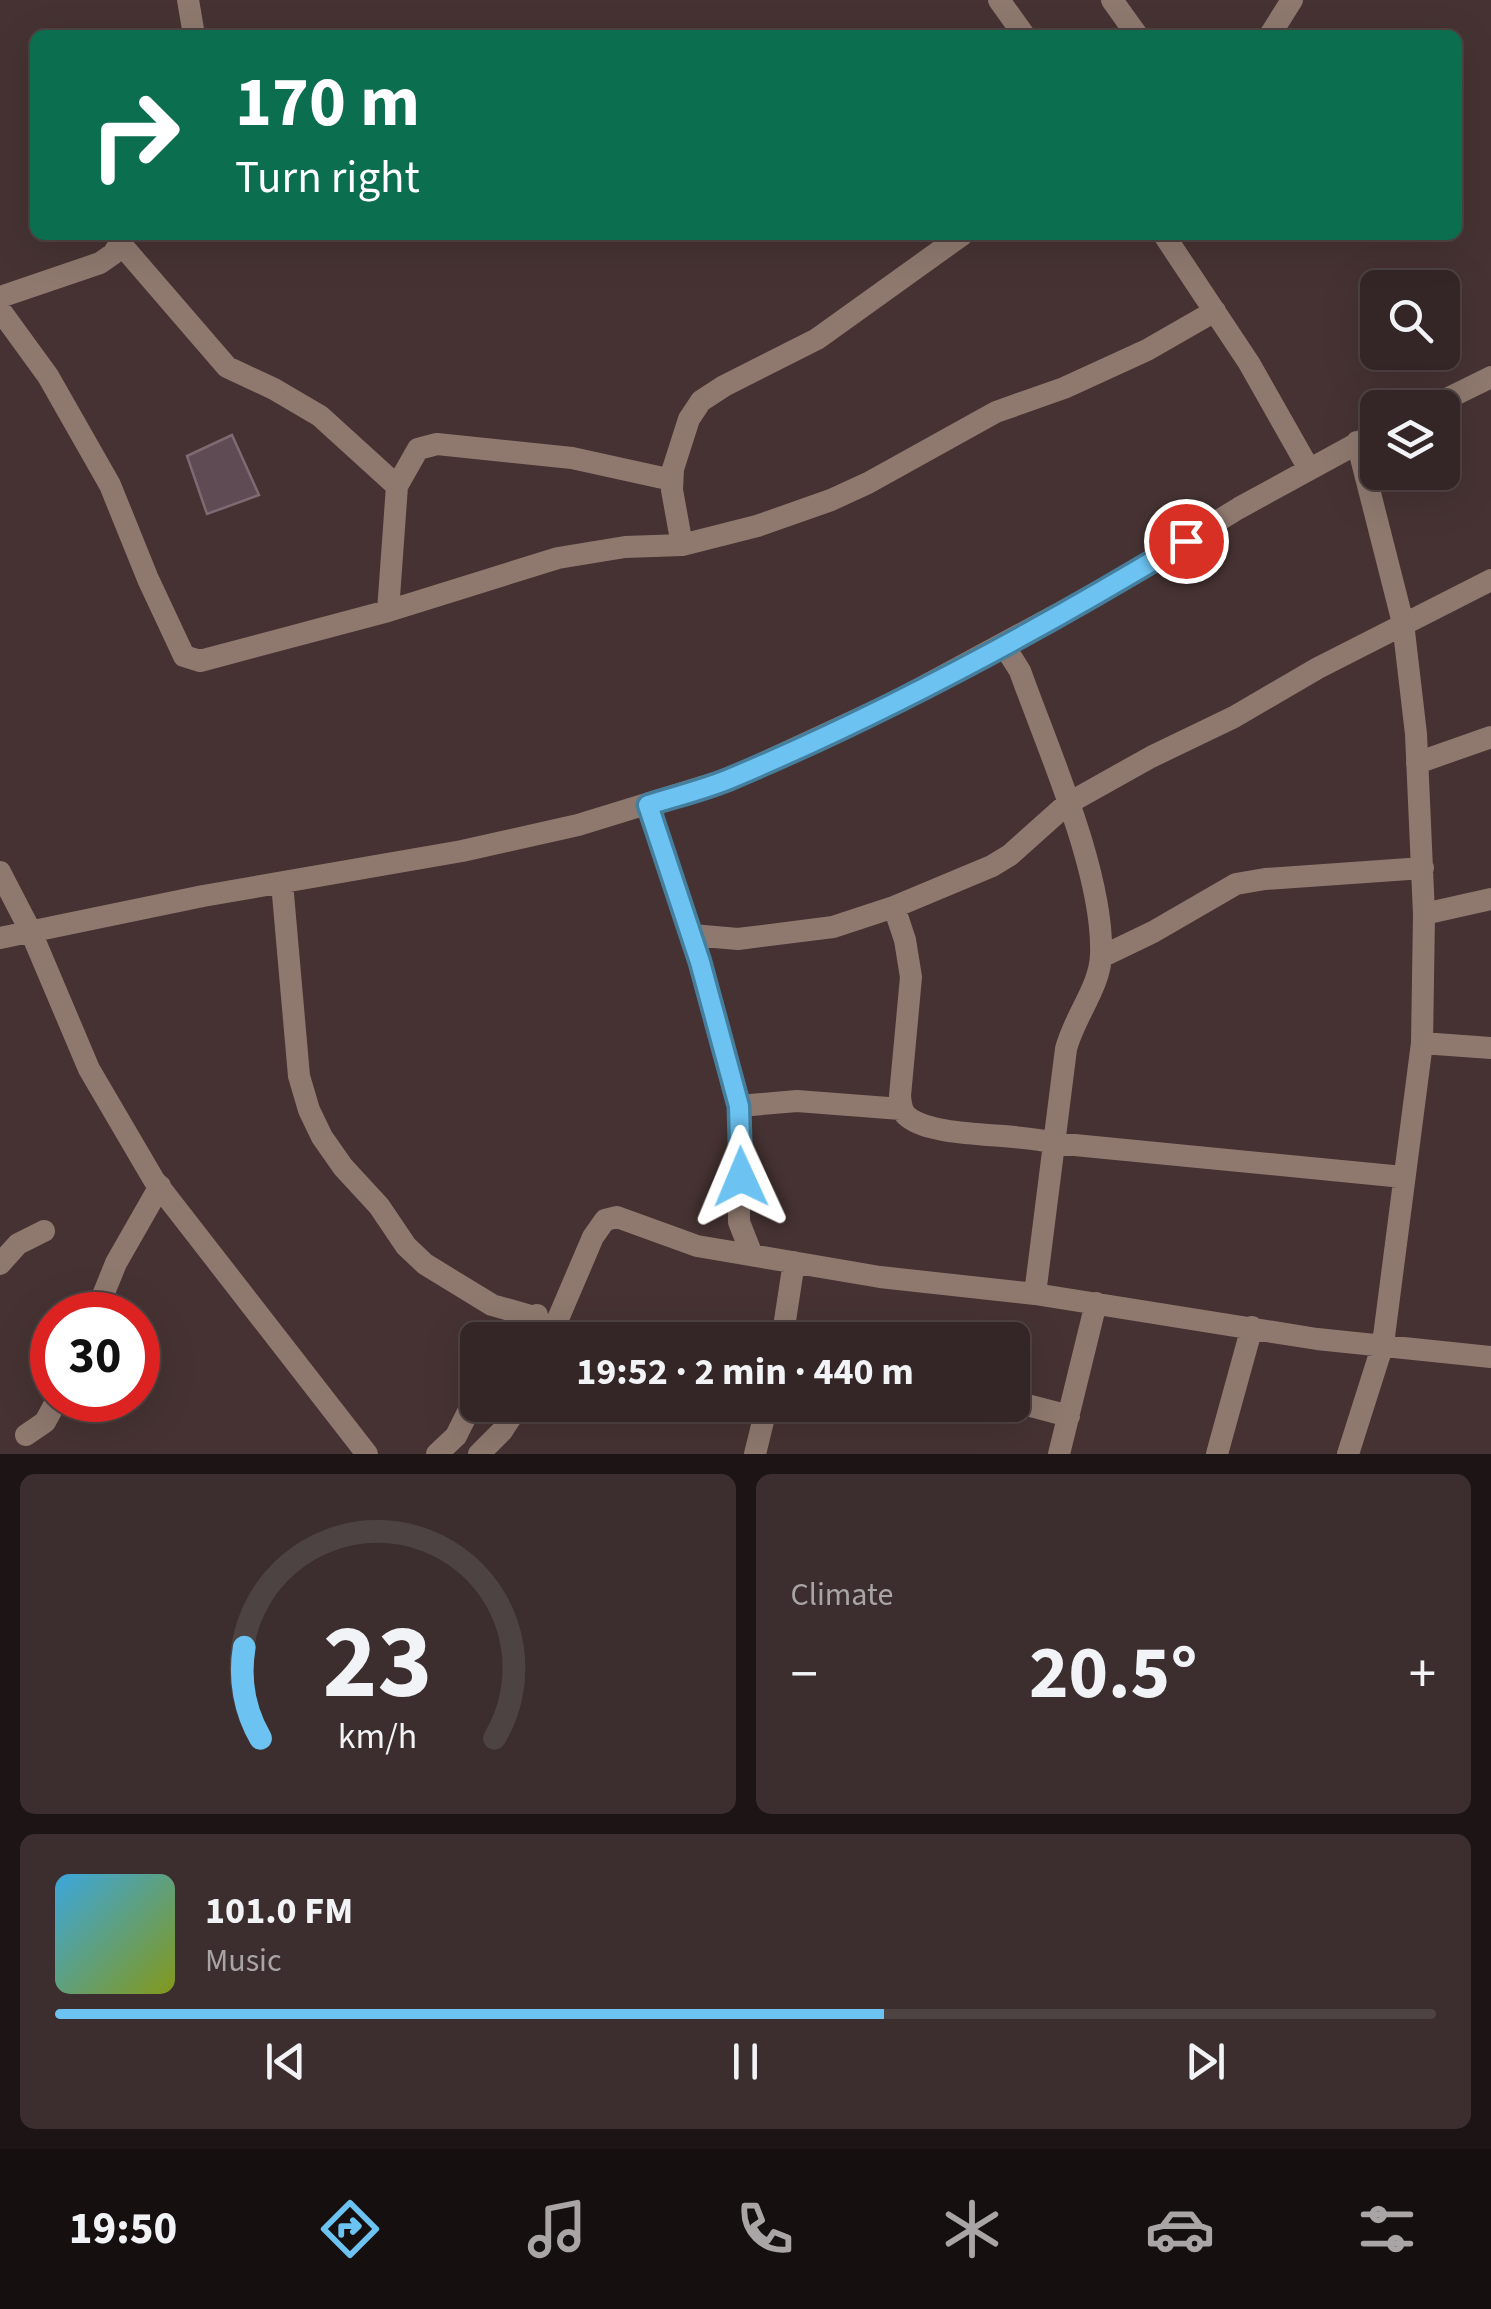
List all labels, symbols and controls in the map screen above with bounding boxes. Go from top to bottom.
text: 170 m [235,53,420,153]
icon: right [70,70,200,200]
text: Turn right [235,146,420,210]
map controls [1360,270,1460,490]
button: search [1360,270,1460,370]
button: layers [1360,390,1460,490]
pin [1144,499,1229,584]
icon: arrive [1159,514,1214,569]
position arrow [689,1125,793,1229]
speed limit sign: 30 [30,1292,160,1422]
text: 19:52 · 2 min · 440 m [576,1345,914,1399]
text: Climate [791,1572,893,1618]
text: 23 [323,1590,433,1738]
text: 20.5° [1029,1620,1198,1727]
text: − [791,1636,818,1714]
text: + [1409,1636,1436,1714]
text: km/h [338,1711,417,1762]
text: 101.0 FM [205,1884,353,1938]
text: Music [205,1938,282,1984]
icon: previous [258,2034,313,2089]
icon: pause [718,2034,773,2089]
icon: next [1178,2034,1233,2089]
icon: directions [315,2194,385,2264]
icon: music [522,2194,592,2264]
icon: phone [730,2194,800,2264]
icon: climate [937,2194,1007,2264]
icon: car [1145,2194,1215,2264]
icon: filters [1352,2194,1422,2264]
text: 19:50 [69,2197,177,2261]

